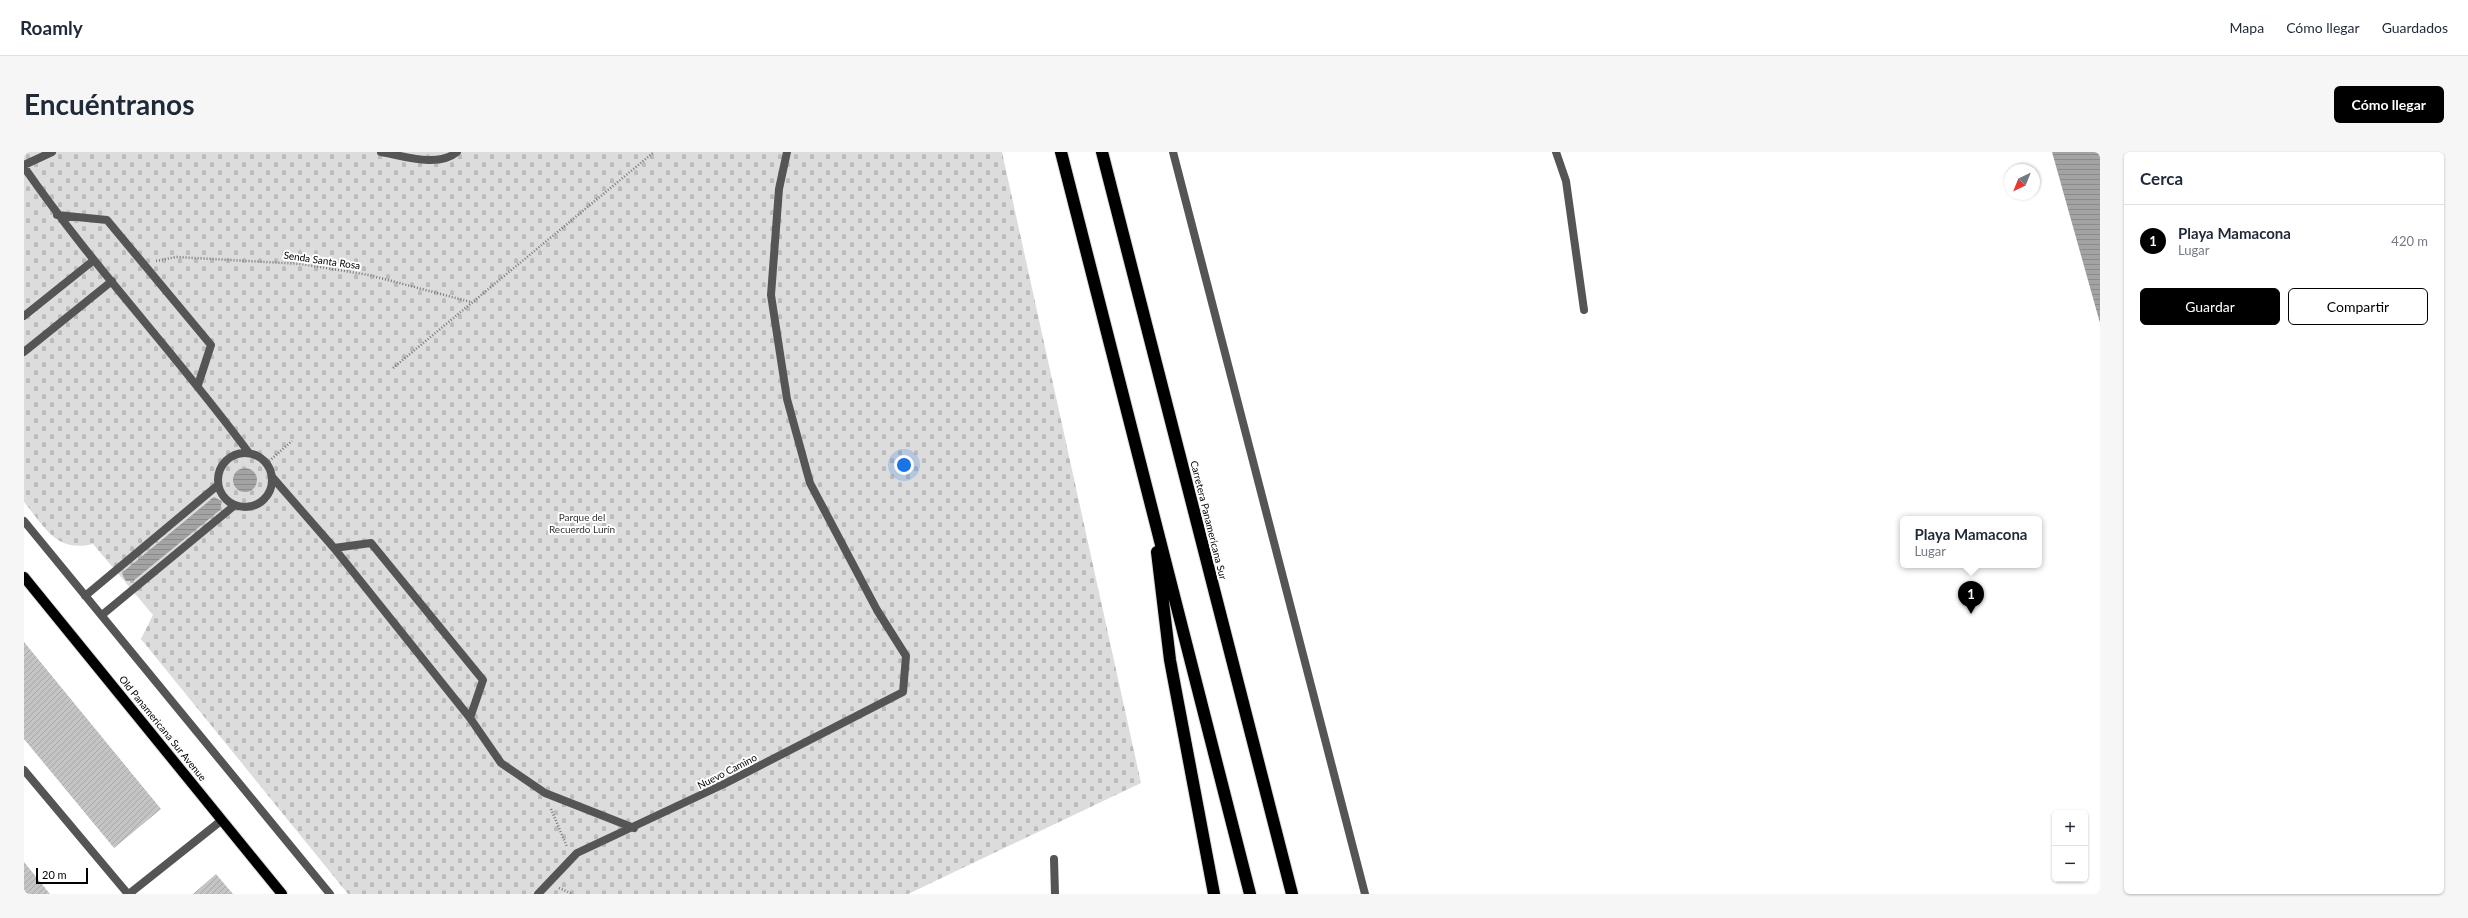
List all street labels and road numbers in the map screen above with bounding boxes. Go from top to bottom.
street label: Senda Santa Rosa [283,249,361,271]
street label: Carretera Panamericana Sur [1188,459,1230,581]
street label: Old Panamericana Sur Avenue [117,673,209,783]
street label: Nuevo Camino [695,751,759,791]

